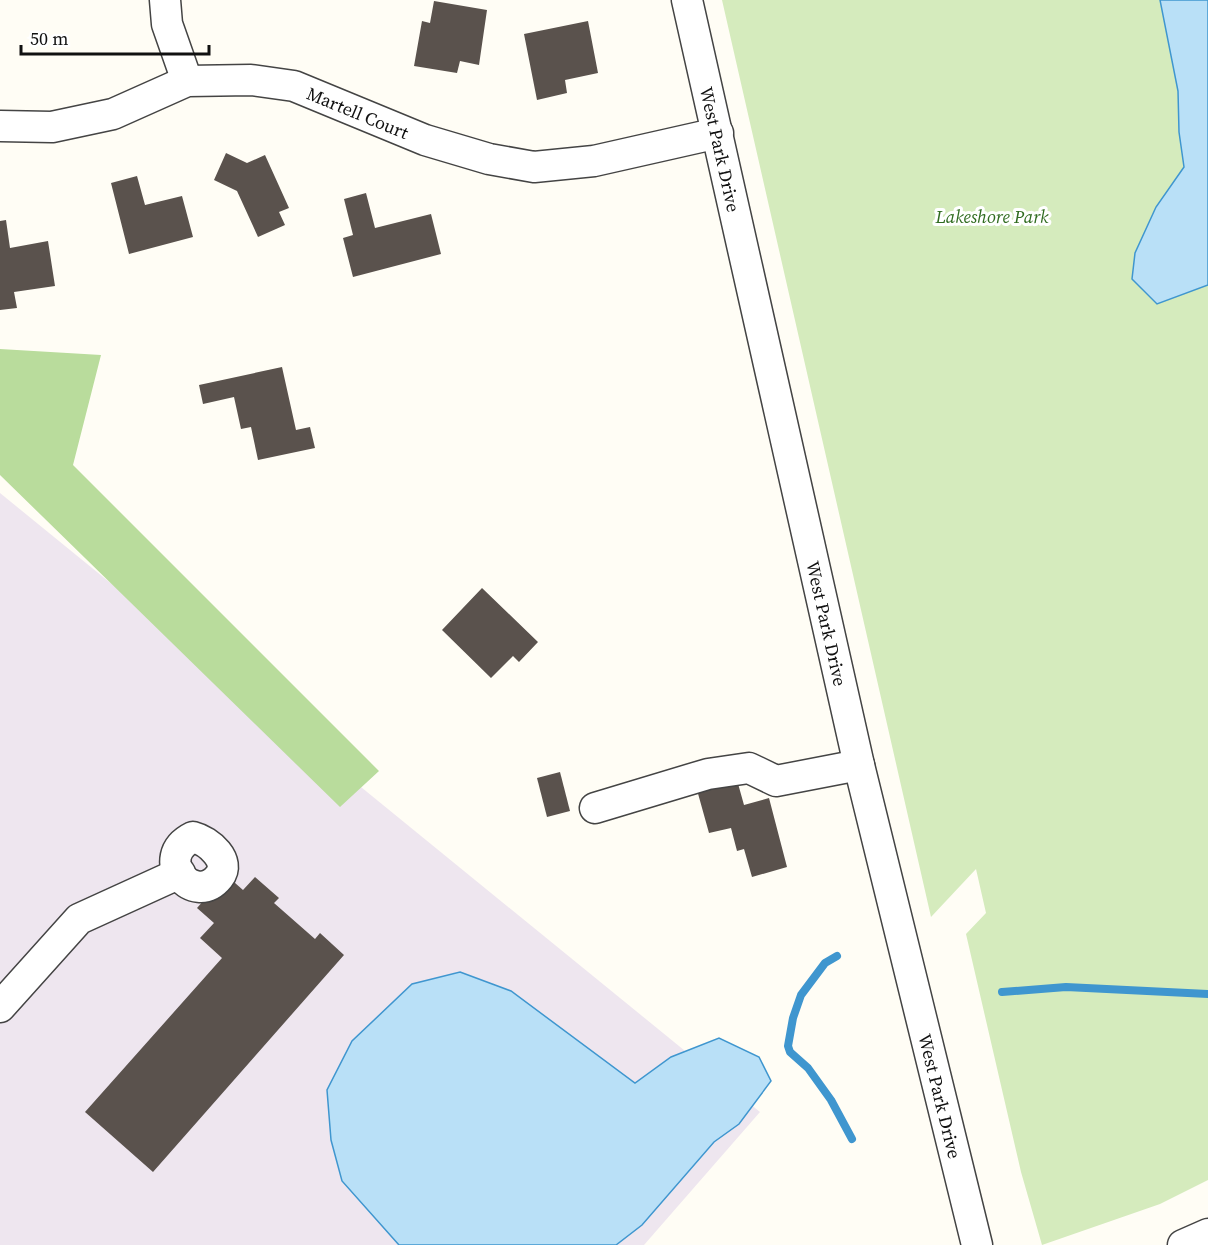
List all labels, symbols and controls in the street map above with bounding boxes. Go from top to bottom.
scale bar [21,18,208,56]
text: 50 m [30,26,68,51]
street label: Martell Court [303,80,413,145]
street label: West Park Drive [694,84,747,214]
park label: Lakeshore Park [935,204,1049,229]
street label: West Park Drive [801,558,853,688]
street label: West Park Drive [913,1031,968,1161]

